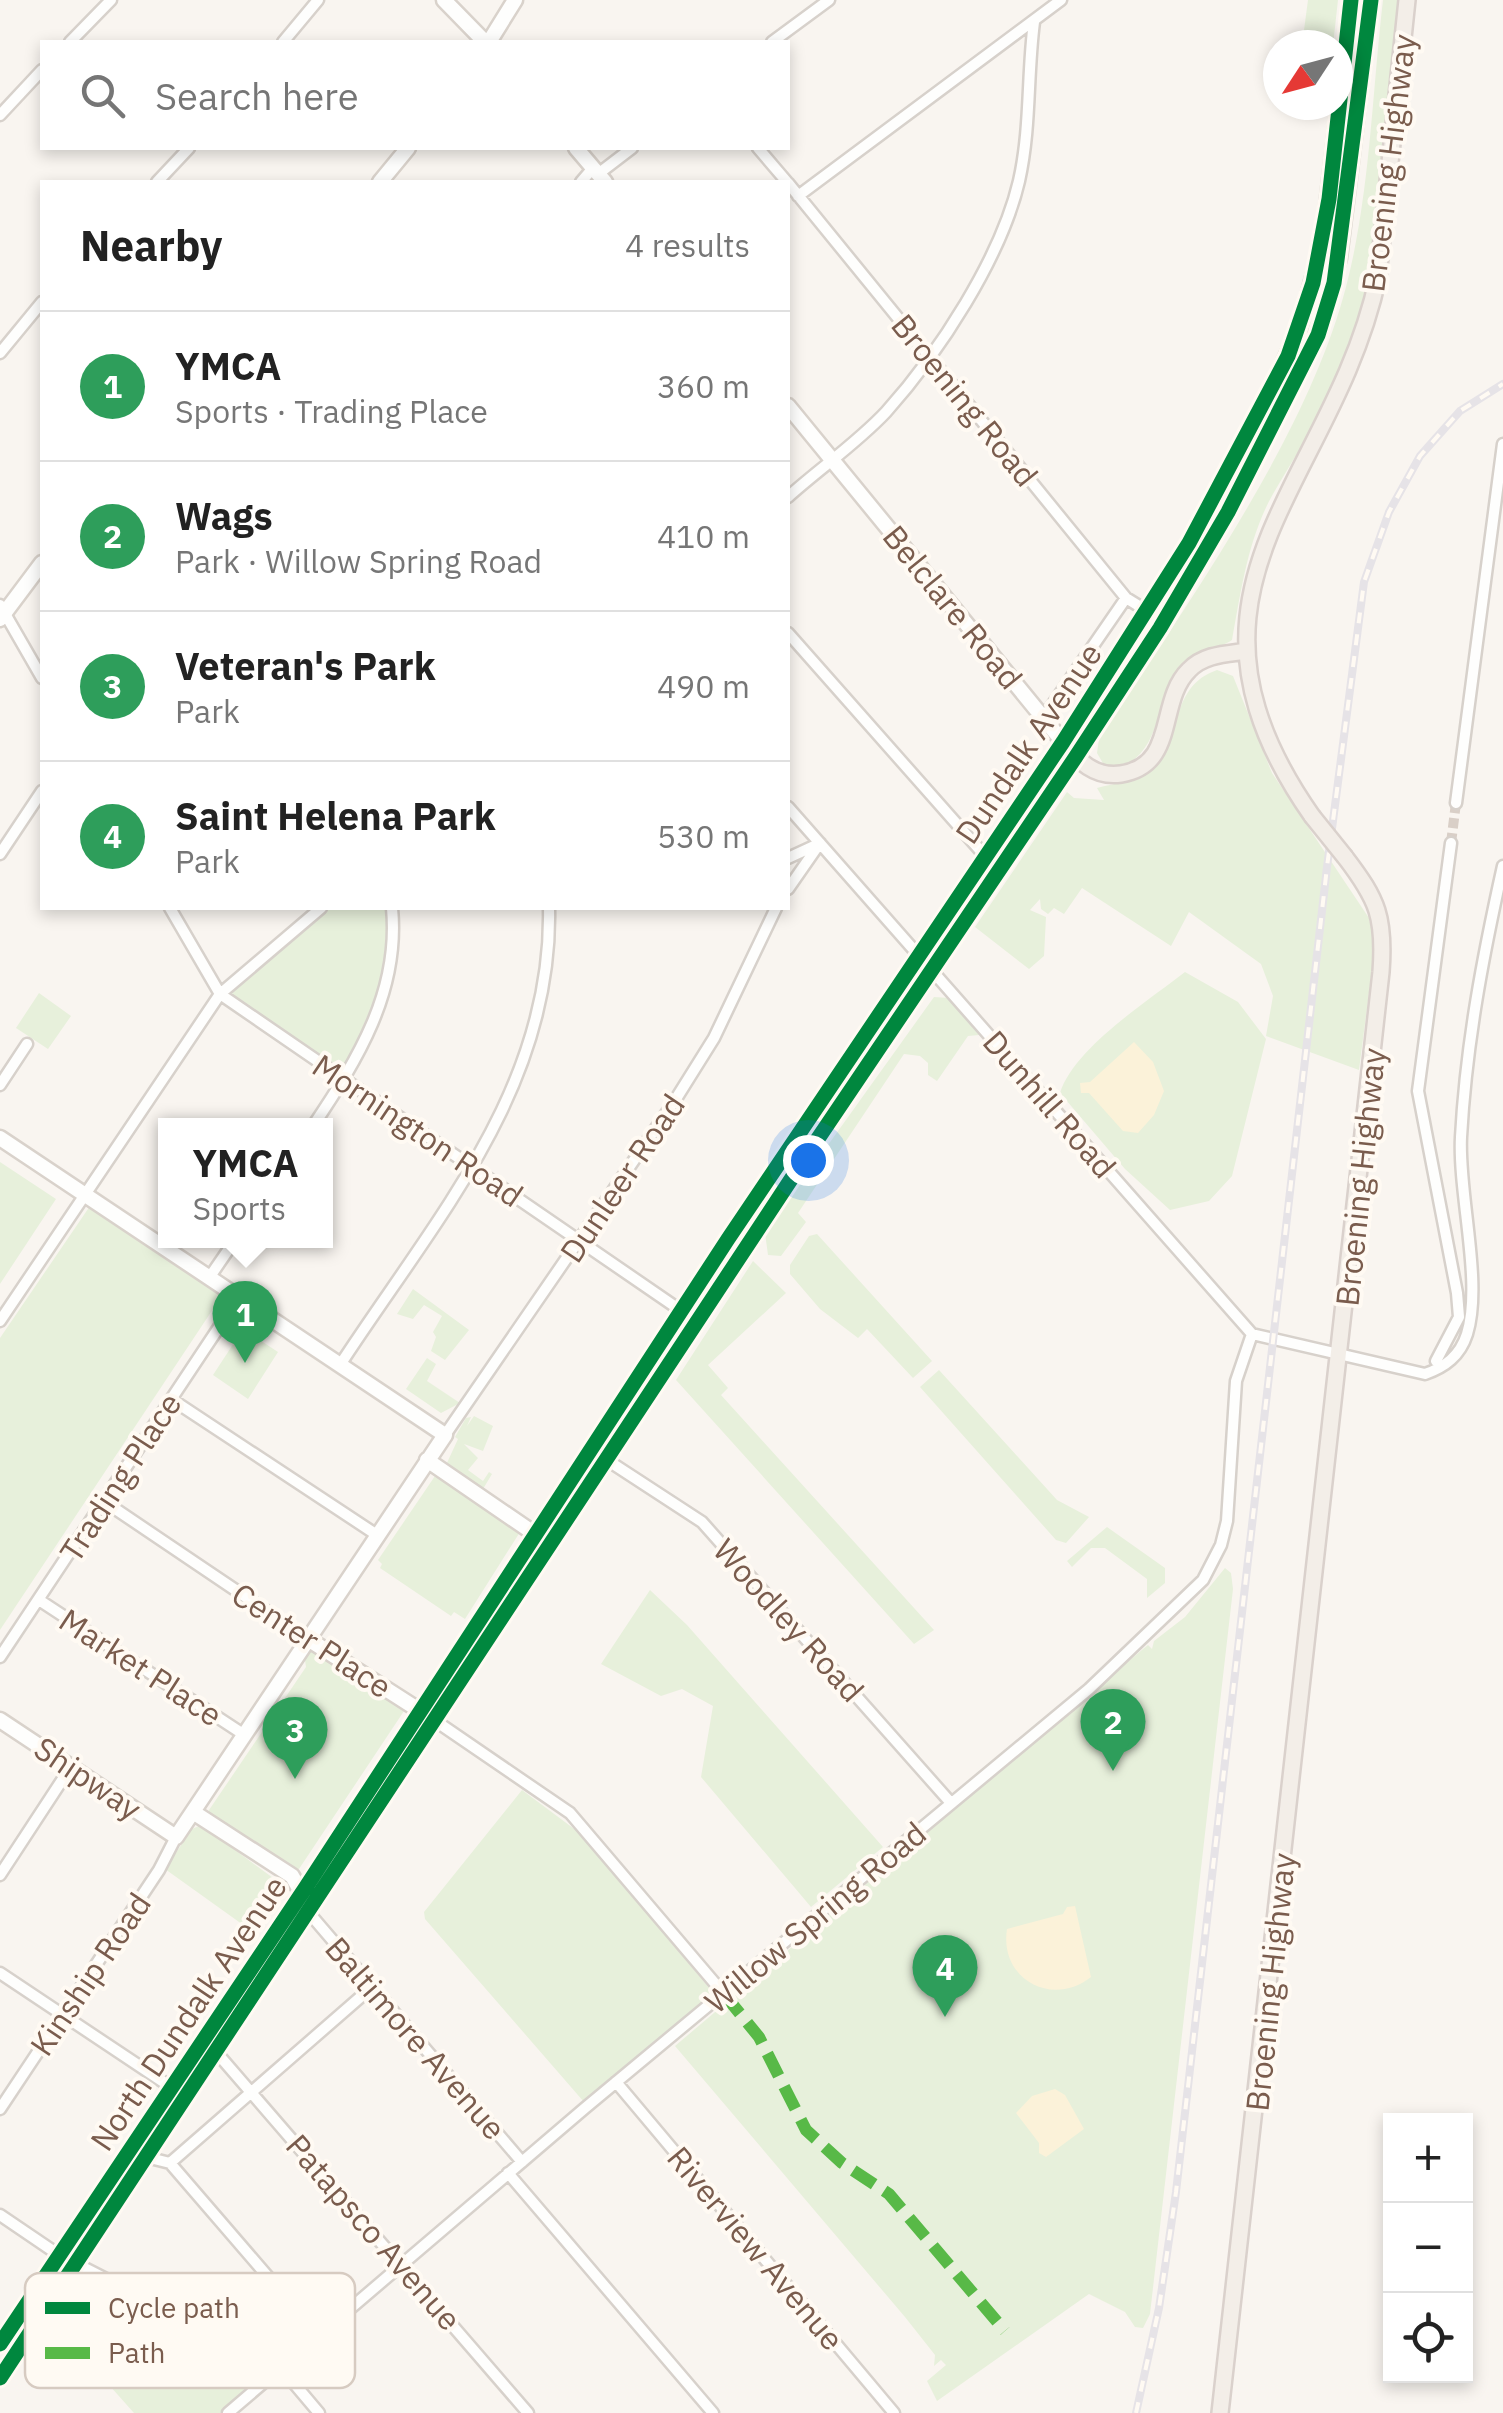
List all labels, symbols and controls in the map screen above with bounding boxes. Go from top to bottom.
north arrow [1263,30,1353,120]
street label: Broening Highway [1351,32,1425,294]
search box [40,40,790,150]
icon: search [75,68,130,123]
text: Search here [155,71,359,120]
text: Nearby [80,218,222,273]
text: 4 results [625,224,750,266]
street label: Broening Road [882,305,1048,495]
text: YMCA [175,341,281,390]
text: 1 [103,365,122,407]
text: 360 m [657,365,750,407]
text: Sports · Trading Place [175,390,488,432]
text: Wags [175,491,273,540]
text: 2 [103,515,122,557]
text: 410 m [657,515,750,557]
street label: Belclare Road [874,516,1032,698]
text: Park · Willow Spring Road [175,540,542,582]
street label: Dundalk Avenue [945,634,1111,852]
text: Veteran's Park [175,641,436,690]
text: 3 [103,665,122,707]
text: 490 m [657,665,750,707]
text: Park [175,690,240,732]
text: Saint Helena Park [175,791,496,840]
text: 4 [103,815,122,857]
text: 530 m [657,815,750,857]
text: Park [175,840,240,882]
street label: Dunhill Road [974,1021,1126,1187]
street label: Mornington Road [305,1044,531,1216]
street label: Broening Highway [1326,1046,1394,1308]
street label: Dunleer Road [550,1086,694,1270]
popup [158,1118,333,1248]
your location [783,1135,834,1186]
text: YMCA [192,1138,299,1187]
text: Sports [192,1187,286,1229]
pin: 1 [212,1280,278,1363]
street label: Trading Place [50,1384,190,1570]
street label: Woodley Road [705,1530,873,1710]
street label: Center Place [224,1573,400,1707]
street label: Market Place [52,1599,230,1735]
pin: 2 [1080,1688,1146,1771]
pin: 3 [262,1696,328,1779]
street label: Shipway [26,1727,150,1829]
street label: Willow Spring Road [696,1812,934,2022]
street label: Broening Highway [1236,1851,1304,2113]
street label: North Dundalk Avenue [80,1867,296,2159]
street label: Kinship Road [20,1884,160,2064]
street label: Baltimore Avenue [316,1928,516,2148]
pin: 4 [912,1934,978,2017]
map controls [1383,2113,1473,2383]
button: + [1383,2113,1473,2203]
street label: Patapsco Avenue [277,2125,471,2339]
street label: Riverview Avenue [658,2137,854,2359]
button: − [1383,2203,1473,2293]
legend [25,2273,355,2388]
text: Cycle path [108,2289,240,2326]
button: locate [1383,2293,1473,2383]
text: Path [108,2334,165,2371]

